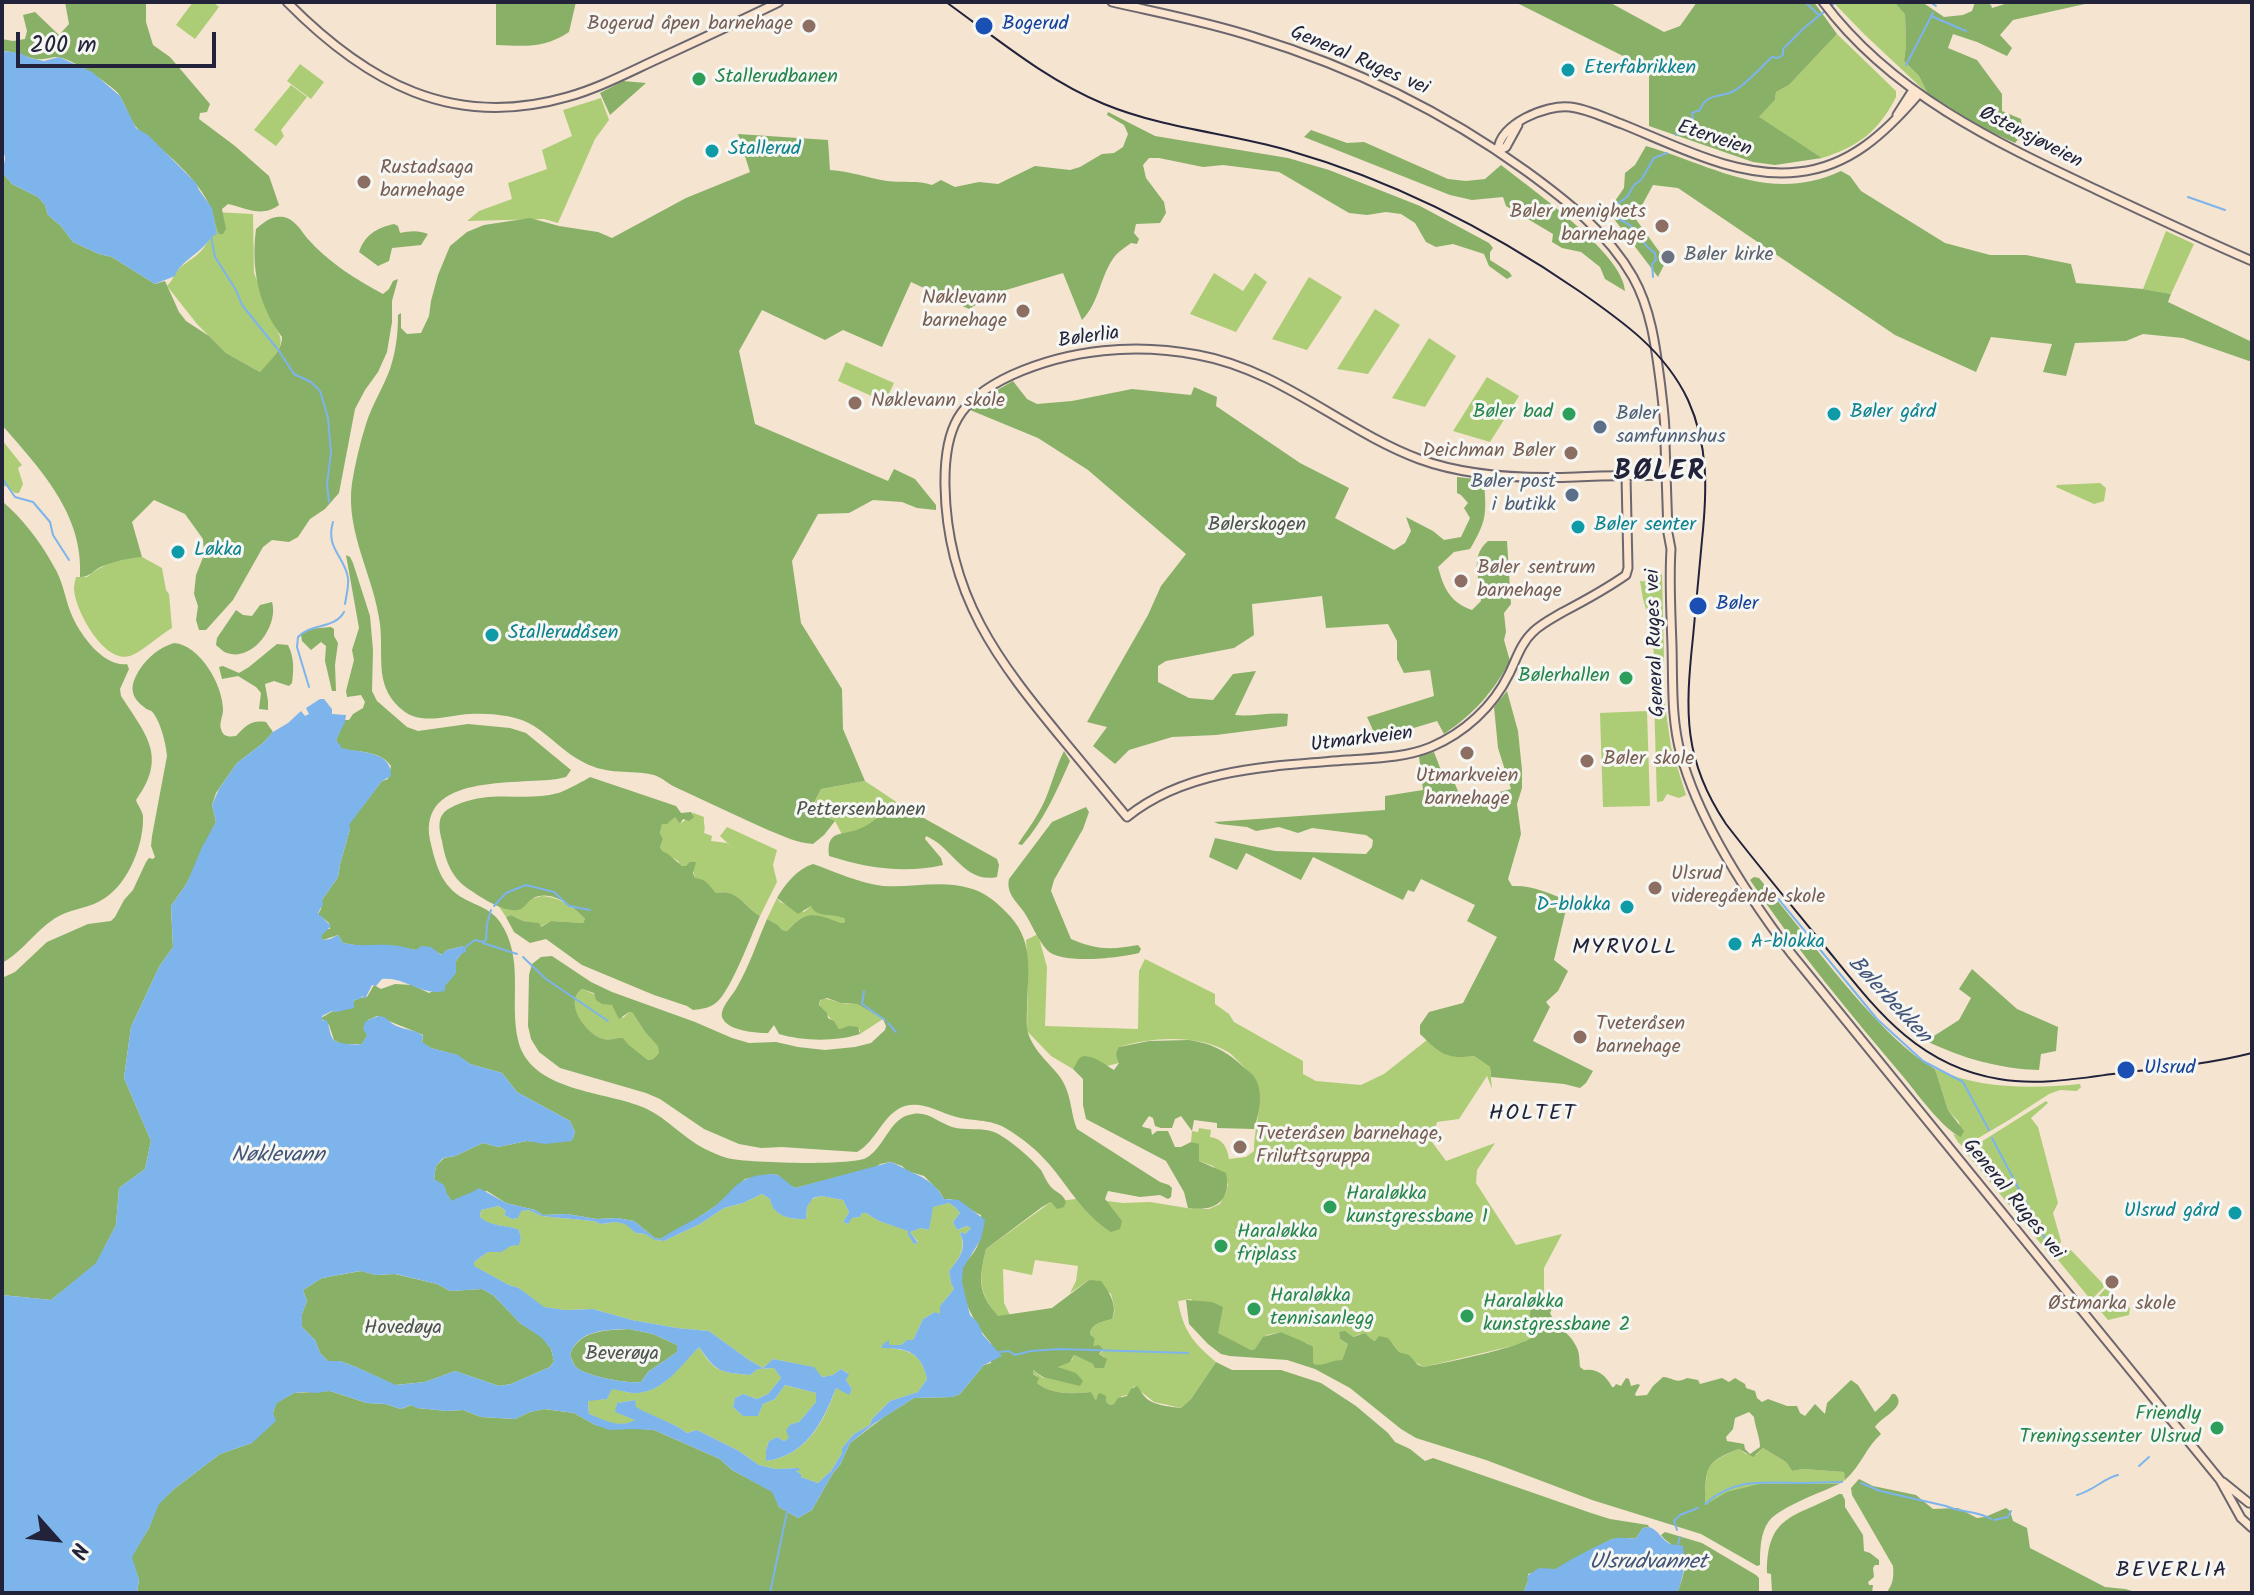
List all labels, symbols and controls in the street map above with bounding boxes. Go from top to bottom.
place label: Bogerud åpen barnehage [587,14,793,38]
place label: Bogerud [1002,14,1069,38]
marker: Bogerud [973,15,995,37]
scale bar [20,16,220,66]
marker: Bogerud åpen barnehage [800,17,818,35]
street label: General Ruges vei [1286,22,1432,102]
text: 200 m [30,26,97,65]
place label: Eterfabrikken [1584,58,1696,82]
marker: Eterfabrikken [1559,61,1577,79]
place label: Stallerudbanen [715,67,838,91]
marker: Stallerudbanen [690,70,708,88]
street label: Østensjøveien [1974,103,2086,175]
street label: Eterveien [1674,117,1754,163]
place label: Stallerud [728,139,801,163]
marker: Stallerud [703,142,721,160]
place label: Rustadsaga barnehage [380,158,474,205]
marker: Rustadsaga barnehage [355,173,373,191]
place label: Bøler menighets barnehage [1510,202,1646,249]
marker: Bøler menighets barnehage [1653,217,1671,235]
place label: Bøler kirke [1684,245,1774,269]
marker: Bøler kirke [1659,248,1677,266]
place label: Nøklevann barnehage [922,288,1007,335]
marker: Nøklevann barnehage [1014,302,1032,320]
street label: Bølerlia [1057,323,1121,355]
place label: Nøklevann skole [871,391,1005,415]
marker: Nøklevann skole [846,394,864,412]
place label: Bøler bad [1473,402,1553,426]
place label: Bøler gård [1850,402,1936,426]
place label: Bøler samfunnshus [1616,404,1726,451]
marker: Bøler bad [1560,405,1578,423]
marker: Bøler gård [1825,405,1843,423]
marker: Bøler samfunnshus [1591,418,1609,436]
place label: Deichman Bøler [1422,441,1555,465]
marker: Deichman Bøler [1562,444,1580,462]
district label: BØLER [1614,457,1706,491]
place label: Bøler post i butikk [1471,472,1556,519]
marker: Bøler post i butikk [1563,486,1581,504]
park label: Bølerskogen [1208,515,1306,539]
place label: Bøler senter [1594,515,1696,539]
marker: Bøler senter [1569,518,1587,536]
place label: Løkka [194,540,242,564]
marker: Løkka [169,543,187,561]
place label: Bøler sentrum barnehage [1477,558,1595,605]
street label: General Ruges vei [1642,568,1672,718]
marker: Bøler sentrum barnehage [1452,572,1470,590]
place label: Bøler [1716,594,1758,618]
marker: Bøler [1687,595,1709,617]
place label: Stallerudåsen [508,623,618,647]
marker: Stallerudåsen [483,626,501,644]
place label: Bølerhallen [1518,666,1610,690]
marker: Bølerhallen [1617,669,1635,687]
street label: Utmarkveien [1309,723,1415,759]
marker: Utmarkveien barnehage [1458,744,1476,762]
place label: Bøler skole [1603,749,1694,773]
marker: Bøler skole [1578,752,1596,770]
place label: Utmarkveien barnehage [1416,766,1518,813]
park label: Pettersenbanen [796,800,926,824]
place label: Ulsrud videregående skole [1671,864,1825,911]
marker: Ulsrud videregående skole [1646,879,1664,897]
place label: D-blokka [1536,895,1611,919]
marker: D-blokka [1618,898,1636,916]
place label: A-blokka [1751,932,1825,956]
marker: A-blokka [1726,935,1744,953]
district label: MYRVOLL [1572,936,1678,962]
water label: Bølerbekken [1841,952,1935,1050]
place label: Tveteråsen barnehage [1596,1014,1685,1061]
marker: Tveteråsen barnehage [1571,1028,1589,1046]
place label: Ulsrud [2144,1058,2196,1082]
marker: Ulsrud [2115,1059,2137,1081]
district label: HOLTET [1489,1102,1577,1128]
place label: Tveteråsen barnehage, Friluftsgruppa [1256,1124,1442,1171]
street label: General Ruges vei [1956,1135,2068,1265]
marker: Tveteråsen barnehage, Friluftsgruppa [1231,1138,1249,1156]
water label: Nøklevann [231,1144,325,1170]
place label: Haraløkka kunstgressbane 1 [1346,1184,1488,1231]
marker: Haraløkka kunstgressbane 1 [1321,1198,1339,1216]
place label: Ulsrud gård [2124,1201,2219,1225]
marker: Ulsrud gård [2226,1204,2244,1222]
place label: Haraløkka friplass [1237,1222,1318,1269]
marker: Haraløkka friplass [1212,1237,1230,1255]
marker: Østmarka skole [2103,1273,2121,1291]
place label: Haraløkka tennisanlegg [1270,1286,1374,1333]
place label: Haraløkka kunstgressbane 2 [1483,1292,1630,1339]
place label: Østmarka skole [2048,1294,2176,1318]
marker: Haraløkka tennisanlegg [1245,1300,1263,1318]
marker: Haraløkka kunstgressbane 2 [1458,1307,1476,1325]
park label: Hovedøya [364,1318,442,1342]
park label: Beverøya [585,1344,659,1368]
place label: Friendly Treningssenter Ulsrud [2019,1404,2201,1451]
marker: Friendly Treningssenter Ulsrud [2208,1419,2226,1437]
north arrow [16,1499,96,1579]
text: N [59,1536,97,1564]
water label: Ulsrudvannet [1589,1551,1707,1577]
district label: BEVERLIA [2116,1559,2228,1585]

